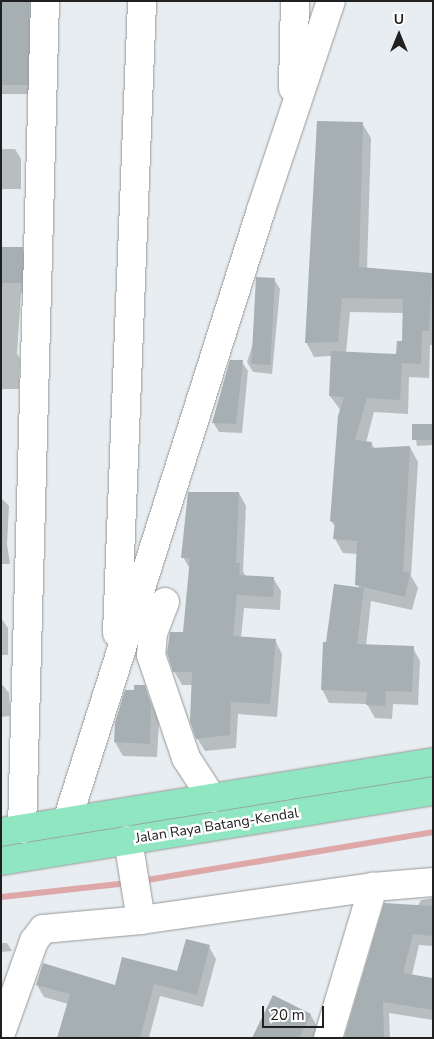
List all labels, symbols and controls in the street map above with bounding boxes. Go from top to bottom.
north arrow [374,10,424,60]
text: U [394,10,404,29]
street label: Jalan Raya Batang-Kendal [134,805,300,847]
scale bar [264,996,326,1028]
text: 20 m [270,1005,305,1025]

